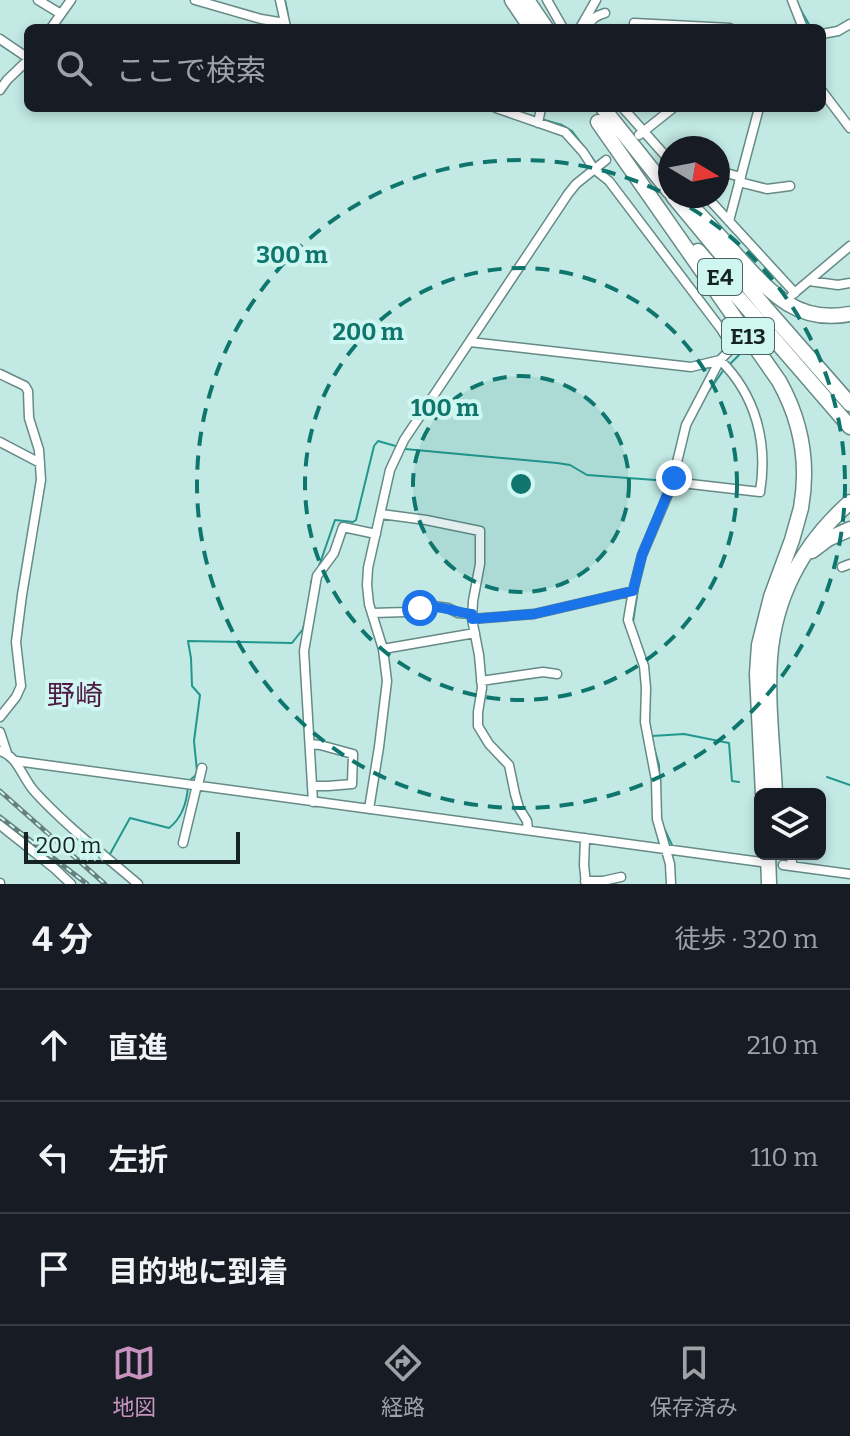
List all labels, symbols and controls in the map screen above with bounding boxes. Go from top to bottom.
search box [24,24,826,112]
icon: search [52,46,96,90]
text: ここで検索 [116,53,266,89]
north arrow [658,136,730,208]
text: 300 m [256,241,328,269]
road number: E4 [698,259,742,295]
text: 200 m [332,318,404,346]
road number: E13 [722,318,774,354]
text: 100 m [411,394,479,422]
route end [656,460,692,496]
centre of rings [507,470,535,498]
route start [402,590,438,626]
district label: 野崎 [47,679,103,712]
map controls [754,788,826,860]
button: layers [754,788,826,860]
scale bar [24,828,240,864]
text: 200 m [36,832,102,859]
text: 4 分 [32,919,93,960]
text: 徒歩 · 320 m [674,924,818,955]
icon: ahead [32,1023,76,1067]
text: 直進 [108,1030,168,1066]
text: 210 m [747,1030,818,1061]
icon: left [32,1135,76,1179]
text: 左折 [108,1142,168,1178]
text: 110 m [750,1142,818,1173]
icon: arrive [32,1247,76,1291]
text: 目的地に到着 [108,1254,288,1290]
tab: 地図 [112,1341,156,1421]
tab: 経路 [381,1341,425,1421]
tab: 保存済み [650,1341,738,1421]

